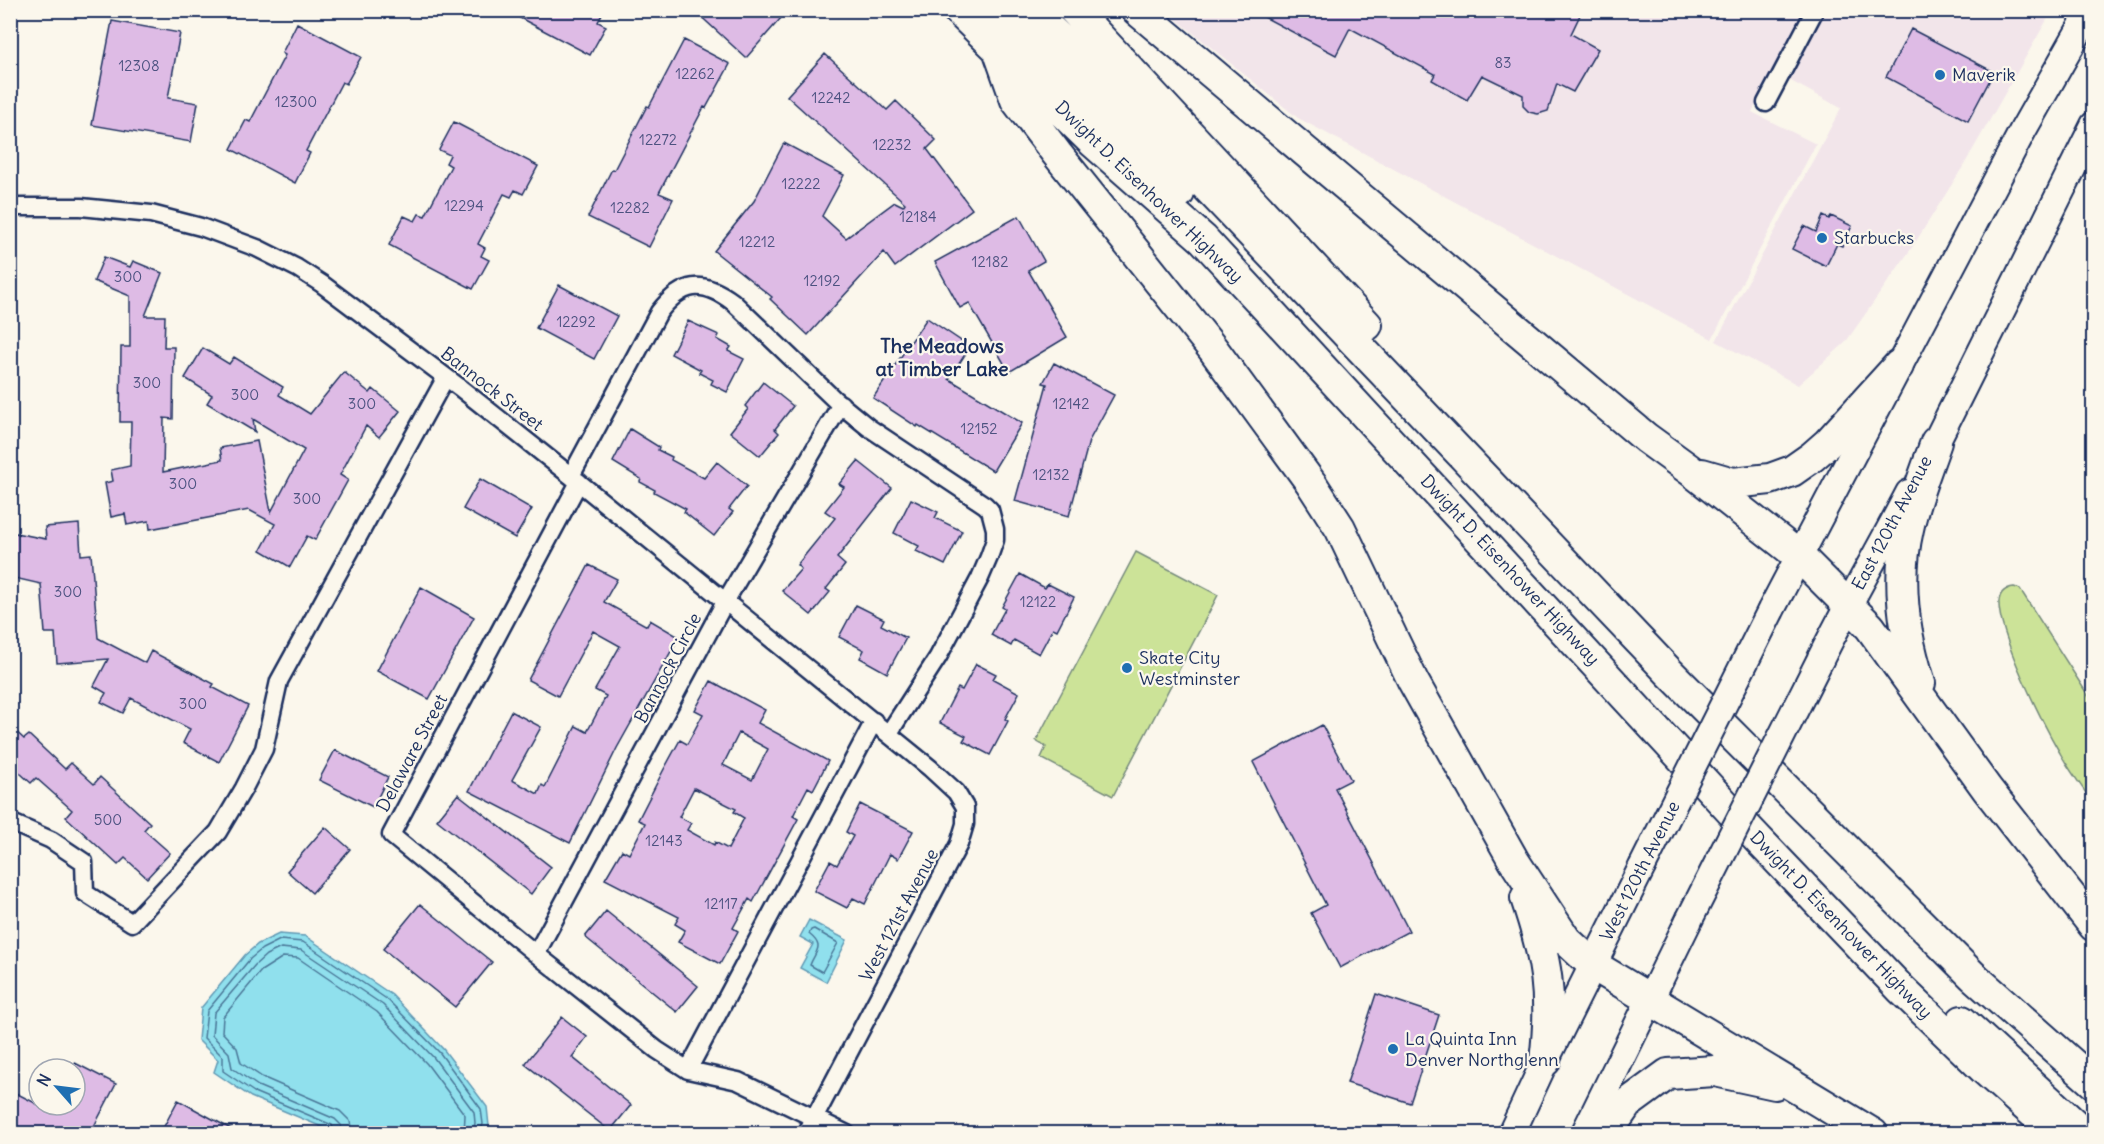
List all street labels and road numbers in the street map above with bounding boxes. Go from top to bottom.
street label: Dwight D. Eisenhower Highway [1050,96,1248,288]
street label: Bannock Street [436,341,548,436]
street label: East 120th Avenue [1846,452,1937,594]
street label: Dwight D. Eisenhower Highway [1416,469,1605,670]
street label: Bannock Circle [629,609,706,727]
street label: Delaware Street [371,690,452,816]
street label: West 120th Avenue [1594,797,1685,945]
street label: Dwight D. Eisenhower Highway [1745,826,1937,1024]
street label: West 121st Avenue [854,844,943,985]

